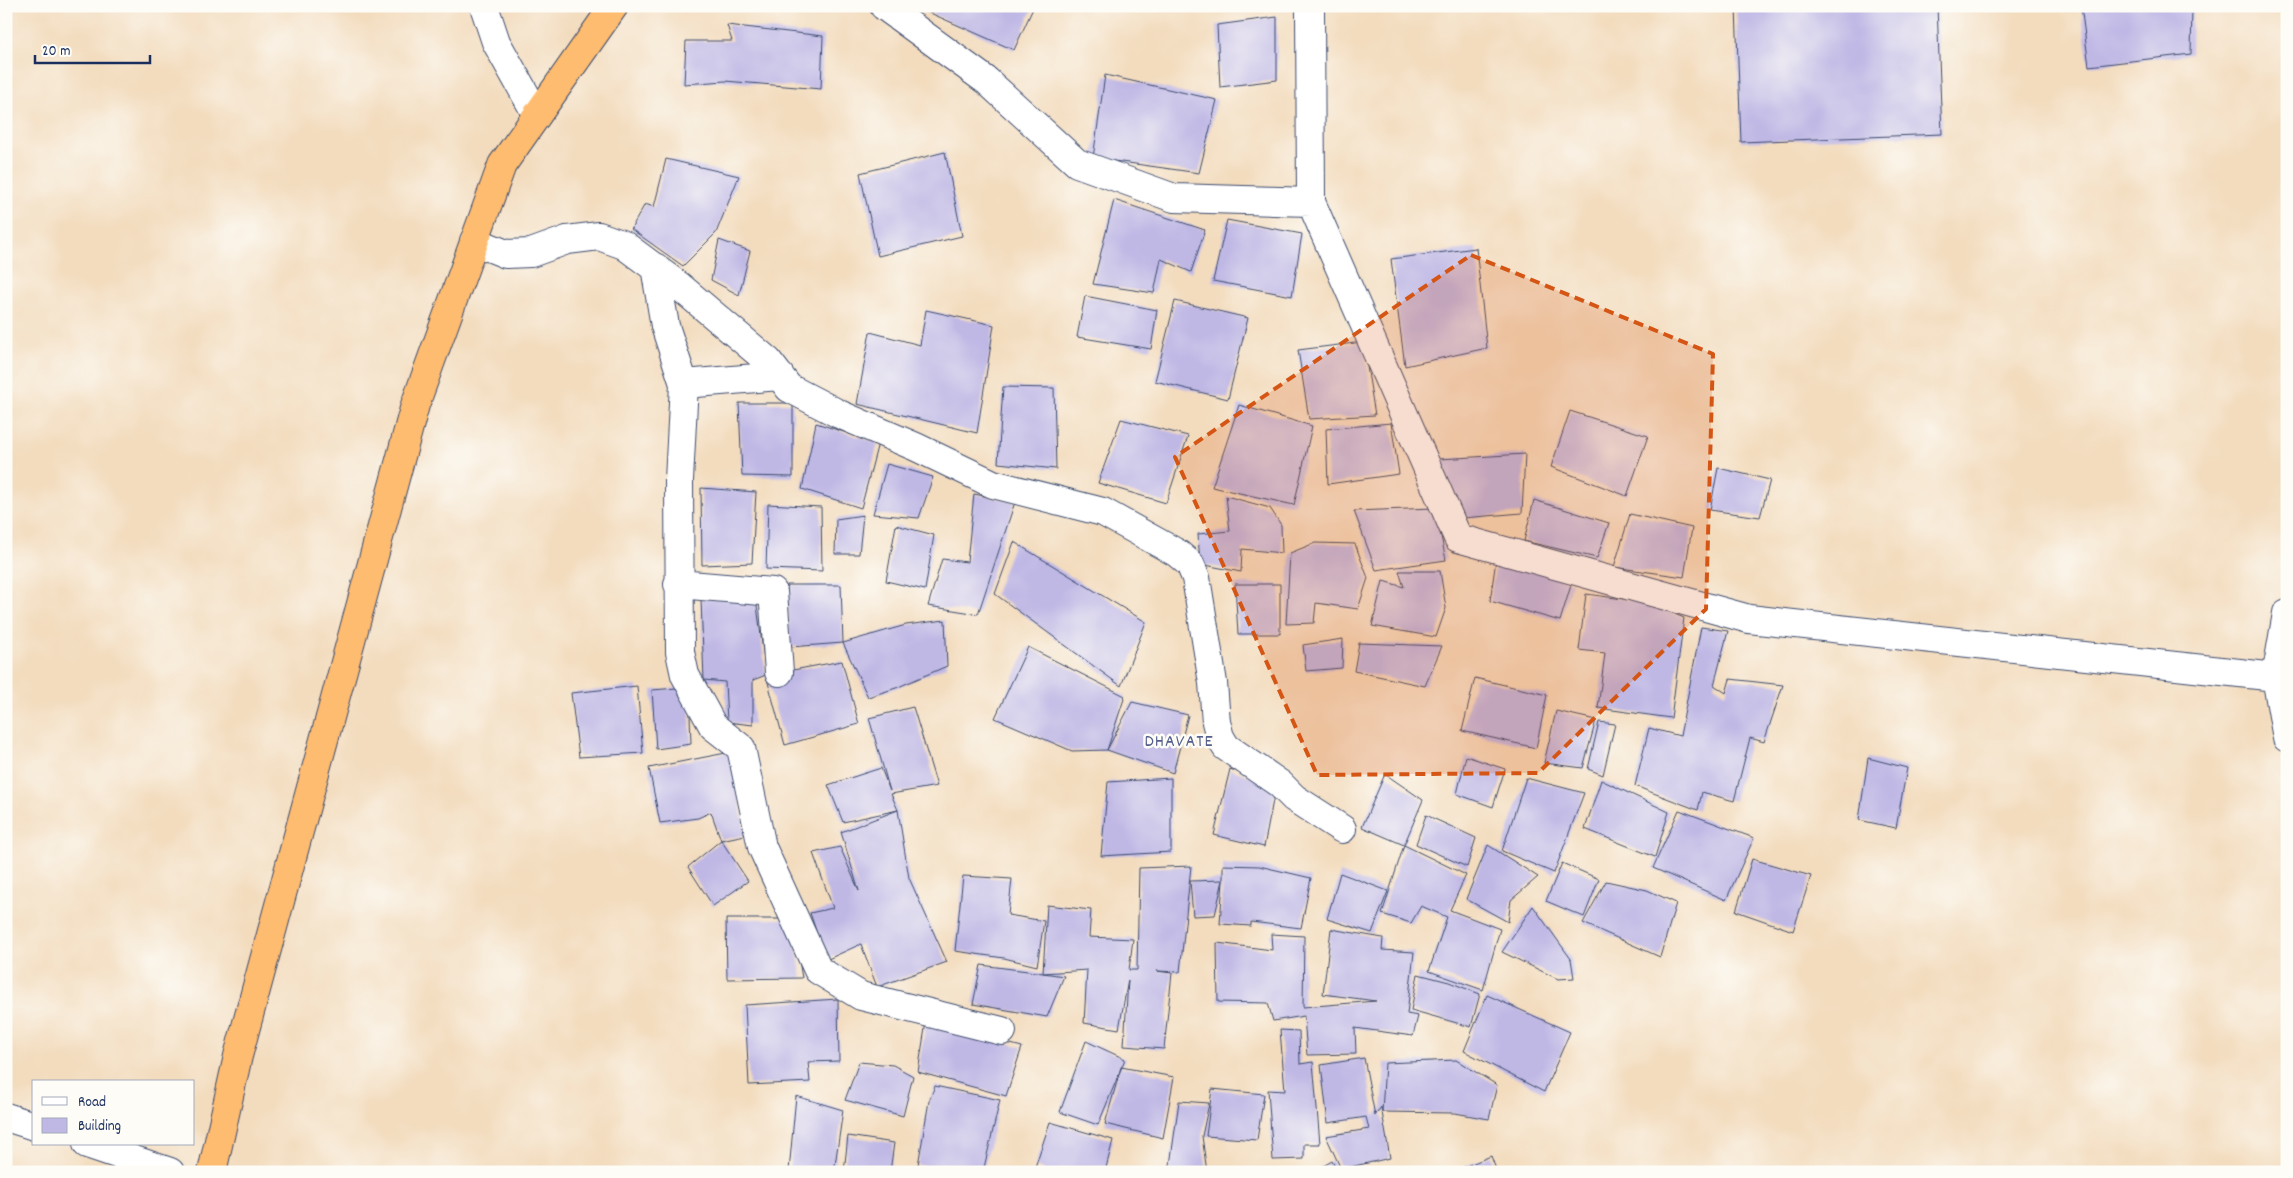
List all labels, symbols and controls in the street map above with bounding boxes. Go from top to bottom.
scale bar [35,32,150,64]
text: 20 m [42,41,70,63]
district label: DHAVATE [1144,730,1214,755]
legend [32,1080,195,1146]
text: Road [78,1092,106,1114]
text: Building [78,1116,121,1138]

